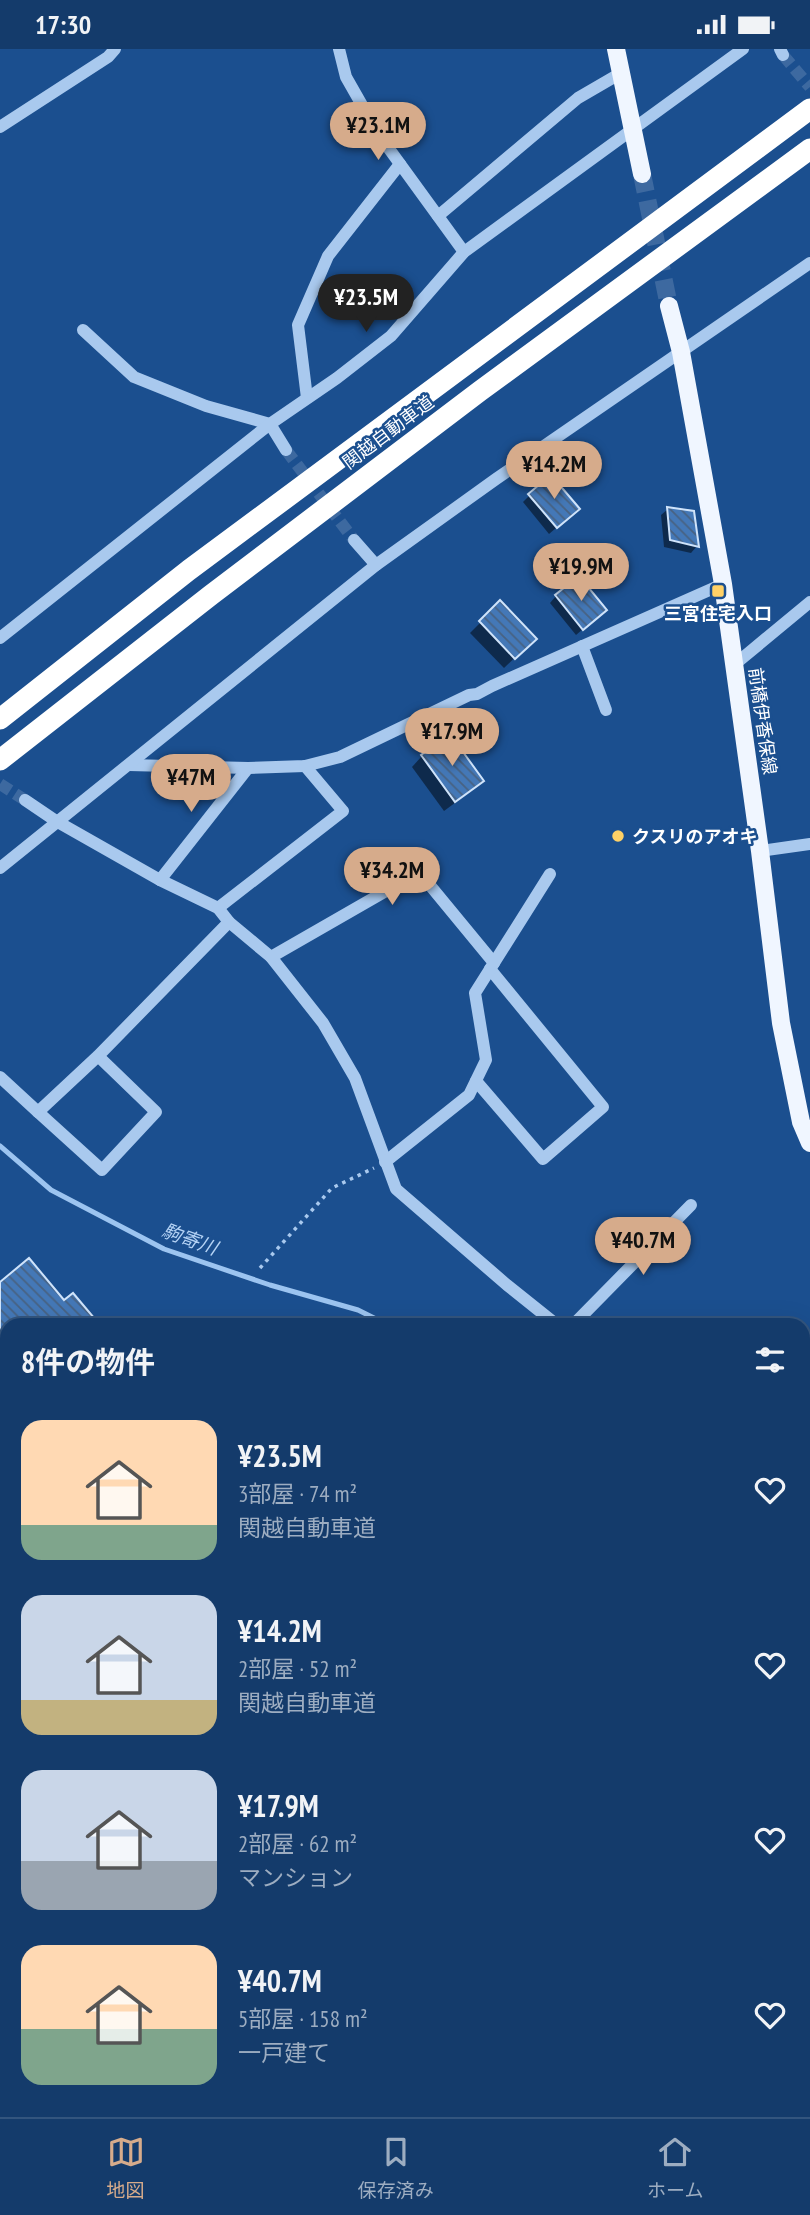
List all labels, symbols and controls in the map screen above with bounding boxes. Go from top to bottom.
text: 17:30 [35,8,91,41]
pin: ¥23.1M [321,103,435,162]
text: ¥23.1M [346,110,410,139]
pin: ¥23.5M [309,275,423,334]
text: ¥23.5M [334,282,398,311]
street label: 関越自動車道 [338,390,438,474]
pin: ¥14.2M [497,441,611,501]
text: ¥14.2M [522,449,586,478]
pin: ¥19.9M [524,543,638,603]
text: ¥19.9M [549,551,613,580]
marker: 三宮住宅入口 [710,583,726,599]
place label: 三宮住宅入口 [664,602,772,625]
street label: 前橋伊香保線 [744,666,782,776]
pin: ¥17.9M [395,709,509,768]
text: ¥17.9M [421,716,483,745]
pin: ¥47M [150,755,232,814]
text: ¥47M [167,762,215,791]
place label: クスリのアオキ [632,825,757,848]
marker: クスリのアオキ [610,828,626,844]
pin: ¥34.2M [335,847,449,907]
text: ¥34.2M [360,855,424,884]
pin: ¥40.7M [586,1217,700,1277]
water label: 駒寄川 [159,1218,223,1261]
text: ¥40.7M [611,1225,675,1254]
icon: filters [751,1341,789,1379]
text: 8件の物件 [21,1342,155,1381]
text: ¥23.5M [238,1436,322,1475]
icon: home [77,1448,161,1532]
icon: heart [751,1471,789,1509]
text: 3部屋 · 74 m² [238,1479,357,1508]
text: 関越自動車道 [238,1513,376,1542]
text: ¥14.2M [238,1611,322,1650]
icon: home [77,1623,161,1707]
icon: heart [751,1646,789,1684]
text: 2部屋 · 52 m² [238,1654,357,1683]
text: 関越自動車道 [238,1688,376,1717]
text: ¥17.9M [238,1786,319,1825]
icon: home [77,1798,161,1882]
icon: heart [751,1821,789,1859]
text: 2部屋 · 62 m² [238,1829,357,1858]
text: マンション [238,1863,353,1892]
text: ¥40.7M [238,1961,322,2000]
icon: home [77,1973,161,2057]
icon: heart [751,1996,789,2034]
text: 5部屋 · 158 m² [238,2004,368,2033]
text: 一戸建て [238,2038,330,2067]
tab: 地図 [107,2133,145,2202]
tab: 保存済み [358,2133,434,2202]
tab: ホーム [647,2133,703,2202]

